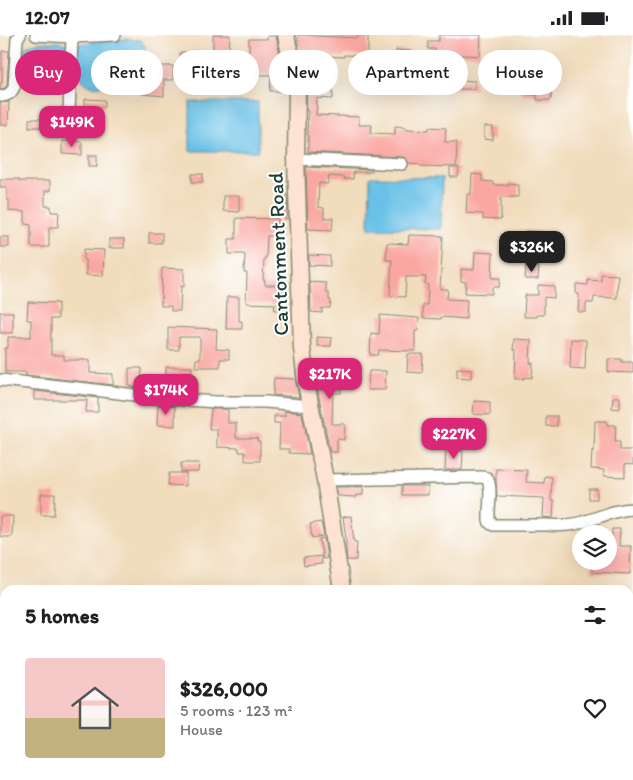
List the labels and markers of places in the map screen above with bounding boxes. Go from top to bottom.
pin: $149K [37,105,107,148]
pin: $326K [497,231,567,273]
pin: $217K [295,357,365,400]
pin: $174K [131,373,201,416]
pin: $227K [419,417,489,460]

